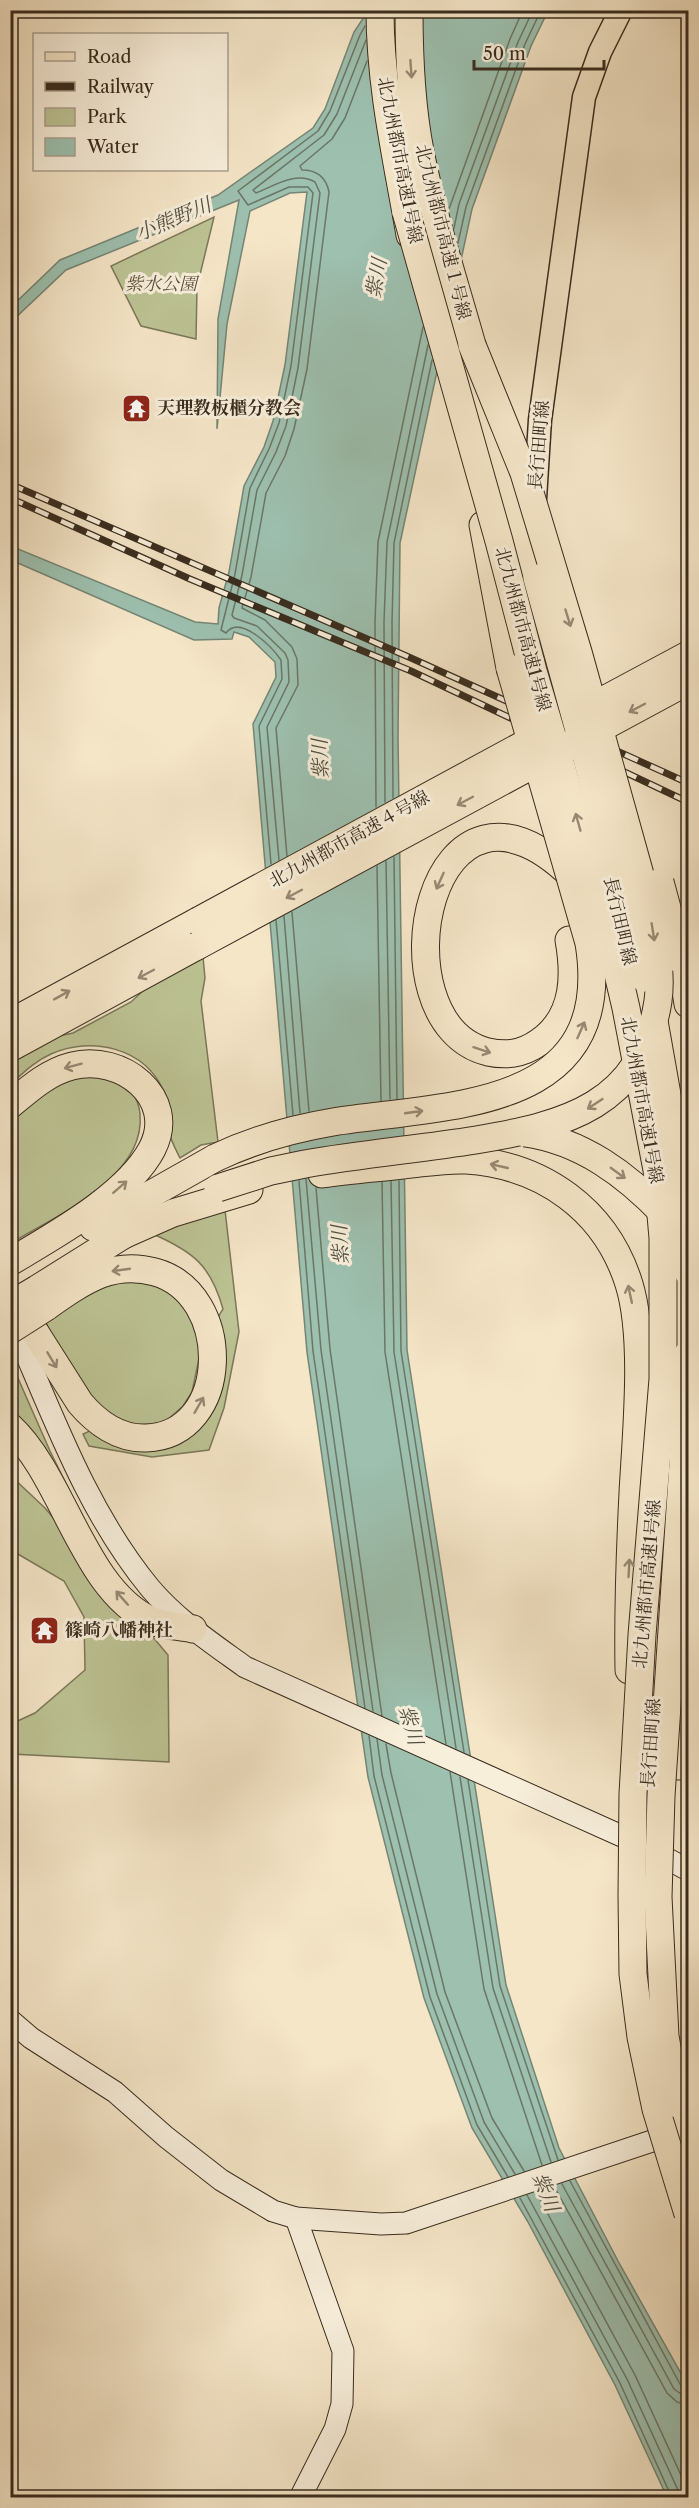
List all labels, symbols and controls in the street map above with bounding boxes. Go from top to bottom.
legend [33,33,228,171]
scale bar [474,33,604,71]
text: 50 m [483,43,526,65]
text: Road [87,46,132,68]
one-way arrow [405,58,416,78]
street label: 北九州都市高速1号線 [373,75,427,245]
text: Railway [87,76,155,98]
text: Park [87,106,128,128]
text: Water [86,136,139,158]
street label: 北九州都市高速１号線 [411,142,475,322]
water label: 小熊野川 [131,192,216,246]
water label: 紫川 [361,254,392,300]
park label: 紫水公園 [125,273,200,295]
temple icon: 天理教板櫃分教会 [120,392,152,424]
place label: 天理教板櫃分教会 [157,397,301,419]
street label: 長行田町線 [524,399,554,491]
street label: 北九州都市高速1号線 [490,544,556,714]
one-way arrow [563,608,574,627]
one-way arrow [629,702,646,714]
water label: 紫川 [307,737,333,779]
street label: 北九州都市高速４号線 [265,786,433,892]
one-way arrow [457,796,475,807]
one-way arrow [572,813,584,832]
one-way arrow [433,871,445,889]
street label: 長行田町線 [599,875,641,967]
one-way arrow [286,888,303,900]
one-way arrow [648,921,659,941]
one-way arrow [138,968,155,980]
one-way arrow [53,989,70,1001]
street label: 北九州都市高速1号線 [616,1015,668,1185]
one-way arrow [576,1021,587,1039]
one-way arrow [473,1045,491,1056]
one-way arrow [64,1061,83,1072]
one-way arrow [586,1098,603,1111]
one-way arrow [404,1106,423,1117]
one-way arrow [490,1159,509,1171]
one-way arrow [610,1166,626,1179]
one-way arrow [112,1180,127,1194]
water label: 紫川 [327,1222,353,1266]
one-way arrow [112,1265,132,1276]
one-way arrow [624,1284,636,1303]
one-way arrow [46,1351,58,1368]
one-way arrow [193,1397,205,1414]
street label: 北九州都市高速1号線 [629,1499,665,1669]
one-way arrow [623,1558,634,1578]
one-way arrow [115,1591,129,1606]
temple icon: 篠崎八幡神社 [28,1614,60,1646]
place label: 篠崎八幡神社 [65,1619,173,1641]
street label: 長行田町線 [637,1697,665,1789]
water label: 紫川 [394,1702,429,1749]
water label: 紫川 [528,2169,565,2217]

